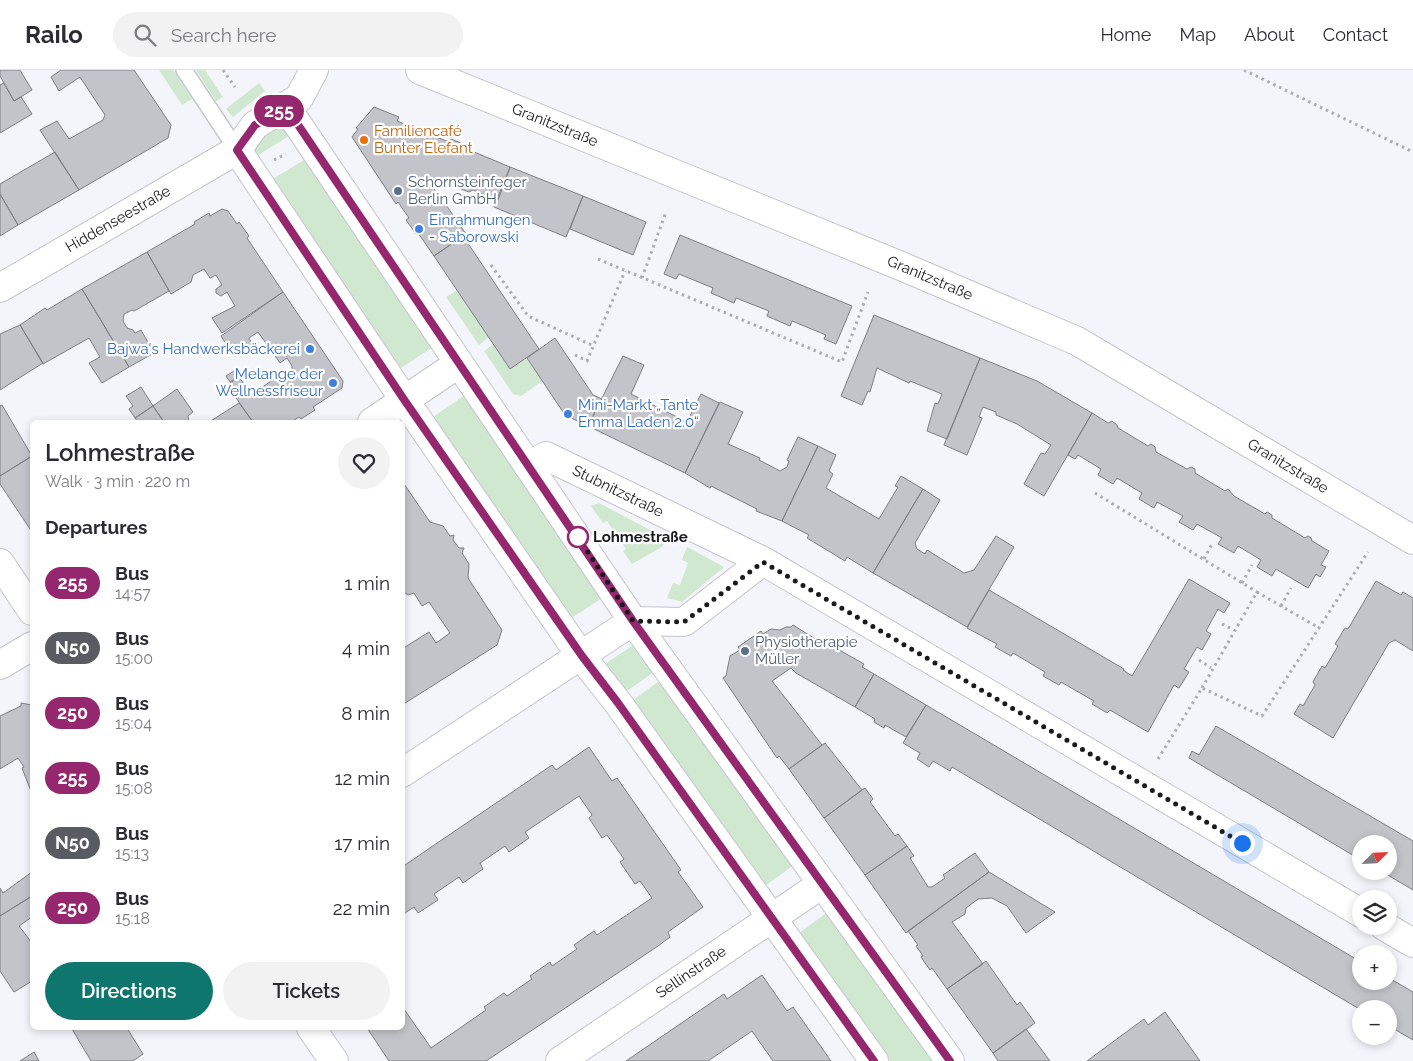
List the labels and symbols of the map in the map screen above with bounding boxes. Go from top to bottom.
line badge: 255 [250,95,308,127]
street label: Granitzstraße [509,100,601,151]
place label: Familiencafé Bunter Elefant [374,122,473,157]
marker: Familiencafé Bunter Elefant [358,134,370,146]
place label: Schornsteinfeger Berlin GmbH [408,173,527,208]
street label: Hiddenseestraße [62,182,174,256]
marker: Schornsteinfeger Berlin GmbH [392,185,404,197]
place label: Einrahmungen - Saborowski [429,211,531,246]
marker: Einrahmungen - Saborowski [413,223,425,235]
street label: Granitzstraße [884,252,976,304]
place label: Bajwa's Handwerksbäckerei [107,340,300,358]
marker: Bajwa's Handwerksbäckerei [304,343,316,355]
place label: Melange der Wellnessfriseur [216,365,324,400]
marker: Melange der Wellnessfriseur [327,377,339,389]
place label: Mini-Markt „Tante Emma Laden 2.0“ [578,396,699,431]
marker: Mini-Markt „Tante Emma Laden 2.0“ [562,408,574,420]
street label: Granitzstraße [1244,435,1332,497]
street label: Stubnitzstraße [569,461,667,521]
marker: Lohmestraße [567,526,589,548]
place label: Lohmestraße [593,528,688,546]
place label: Physiotherapie Müller [755,633,858,668]
marker: Physiotherapie Müller [739,645,751,657]
your location [1230,831,1255,856]
north arrow [1352,835,1398,880]
street label: Sellinstraße [652,942,730,1002]

